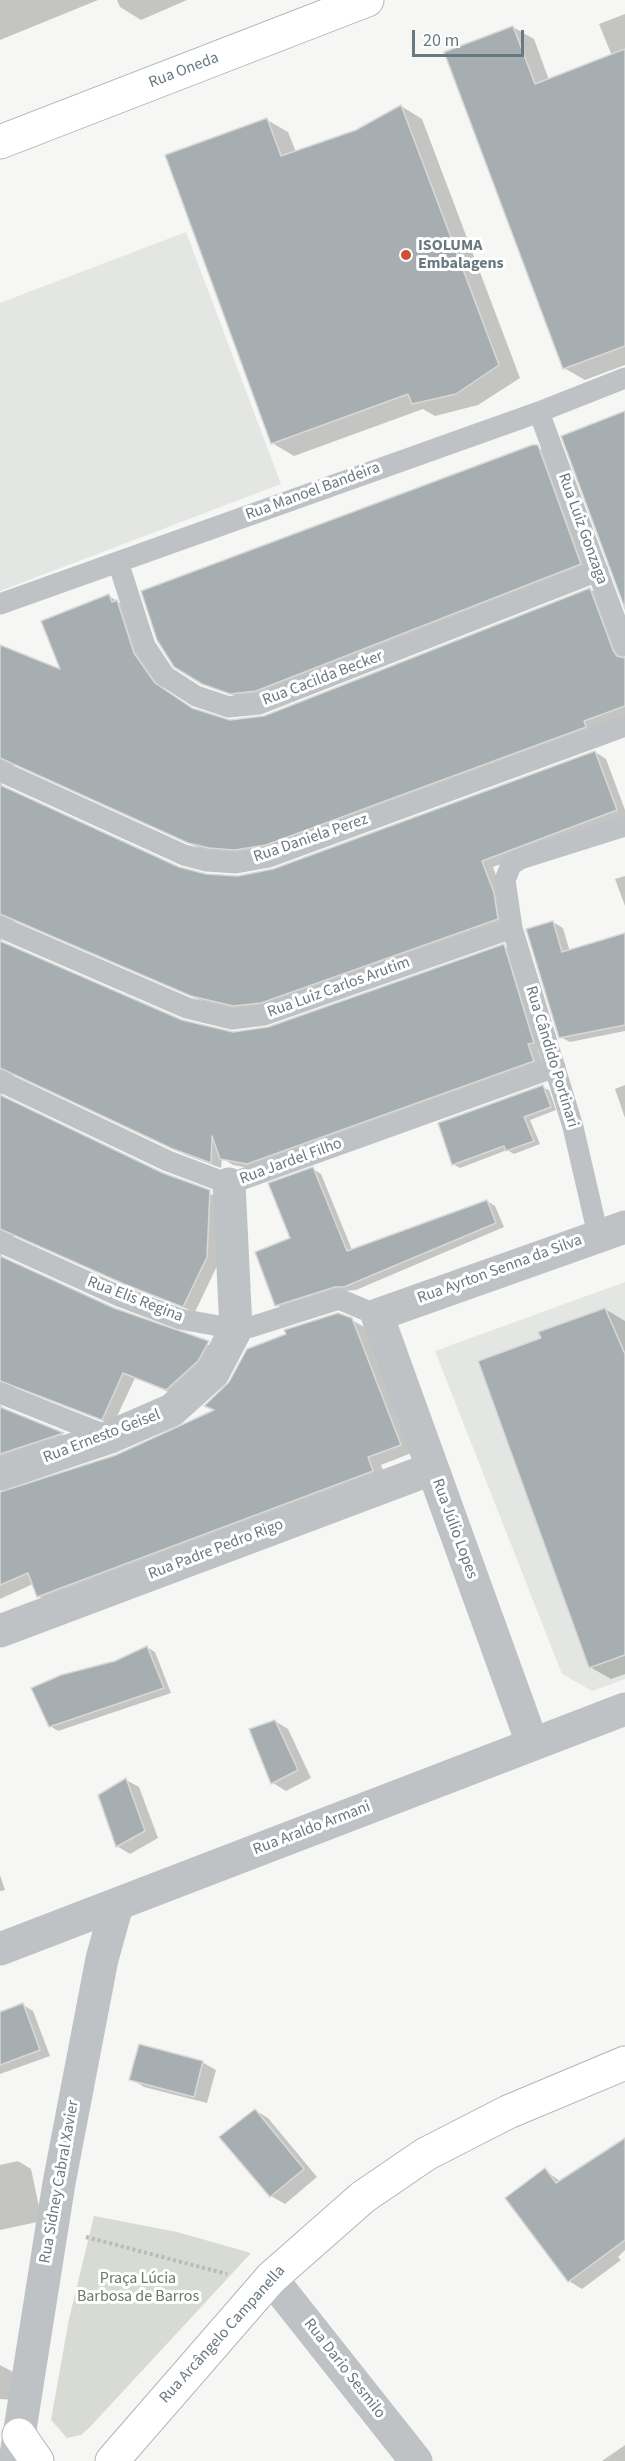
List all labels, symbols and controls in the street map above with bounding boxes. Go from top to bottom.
scale bar [415,18,528,56]
text: 20 m [423,28,459,53]
street label: Rua Oneda [146,49,222,93]
place label: ISOLUMA Embalagens [418,236,504,274]
marker: ISOLUMA Embalagens [399,248,413,262]
street label: Rua Manoel Bandeira [243,459,383,525]
street label: Rua Luiz Gonzaga [553,471,611,587]
street label: Rua Cacilda Becker [260,647,386,711]
street label: Rua Daniela Perez [251,810,371,868]
street label: Rua Luiz Carlos Arutim [265,953,413,1023]
street label: Rua Cândido Portinari [520,984,582,1130]
street label: Rua Jardel Filho [237,1135,345,1189]
street label: Rua Ayrton Senna da Silva [415,1231,585,1309]
street label: Rua Elis Regina [84,1273,186,1327]
street label: Rua Ernesto Geisel [41,1406,163,1468]
street label: Rua Júlio Lopes [427,1476,481,1582]
street label: Rua Padre Pedro Rigo [146,1515,286,1585]
street label: Rua Araldo Armani [251,1798,373,1860]
street label: Rua Sidney Cabral Xavier [36,2099,84,2265]
street label: Rua Arcângelo Campanella [156,2262,290,2408]
park label: Praça Lúcia Barbosa de Barros [77,2269,199,2307]
street label: Rua Dario Sesmilo [299,2315,389,2423]

